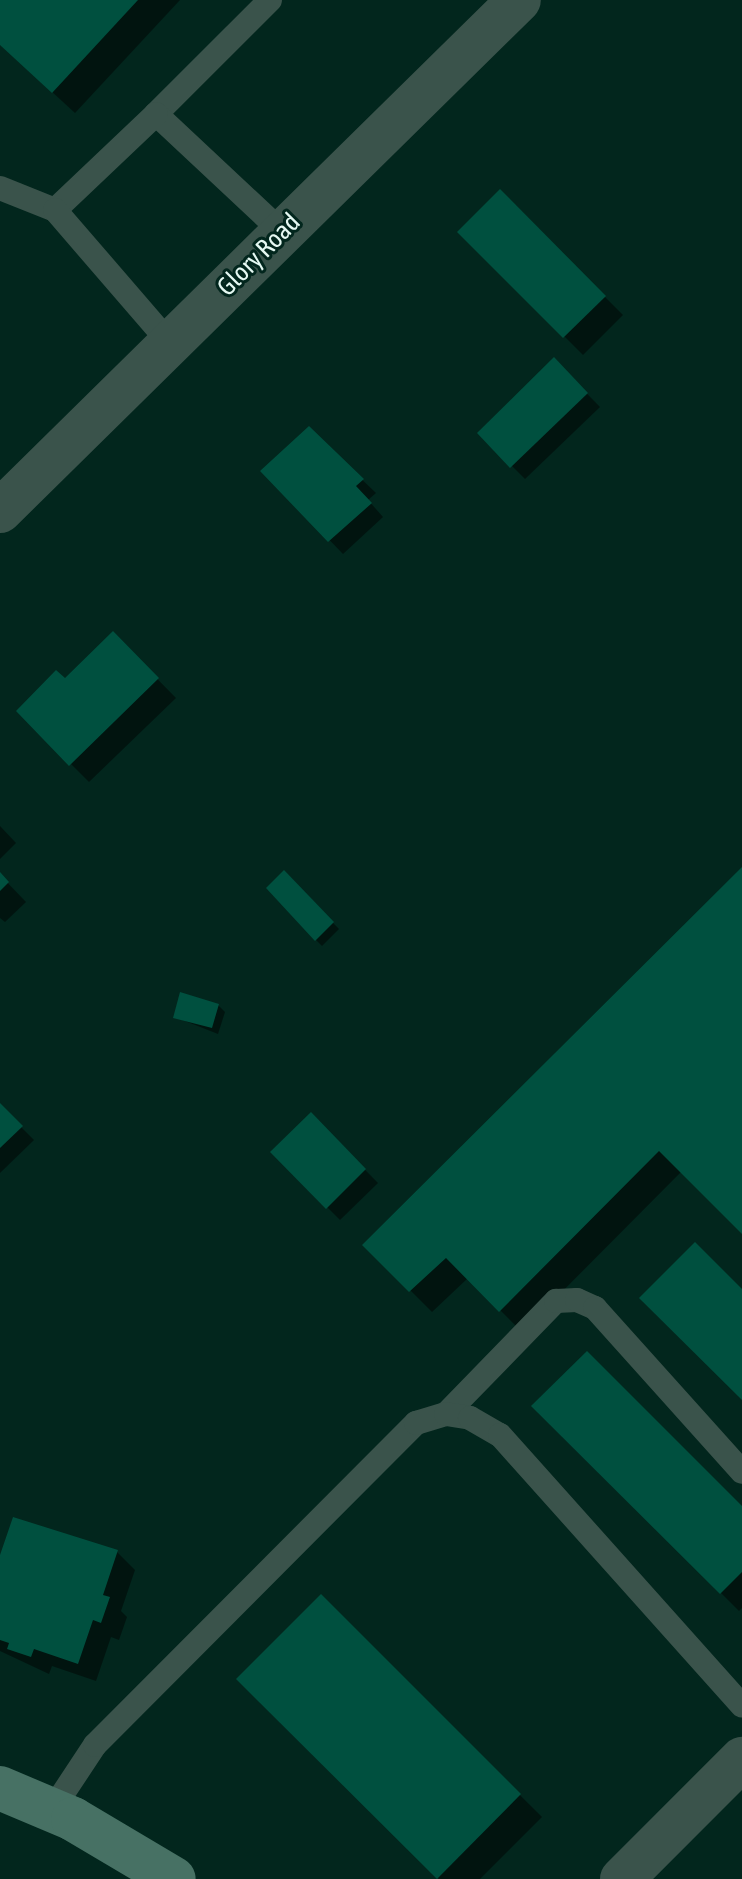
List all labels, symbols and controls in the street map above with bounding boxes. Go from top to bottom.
street label: Glory Road [211,207,307,303]

